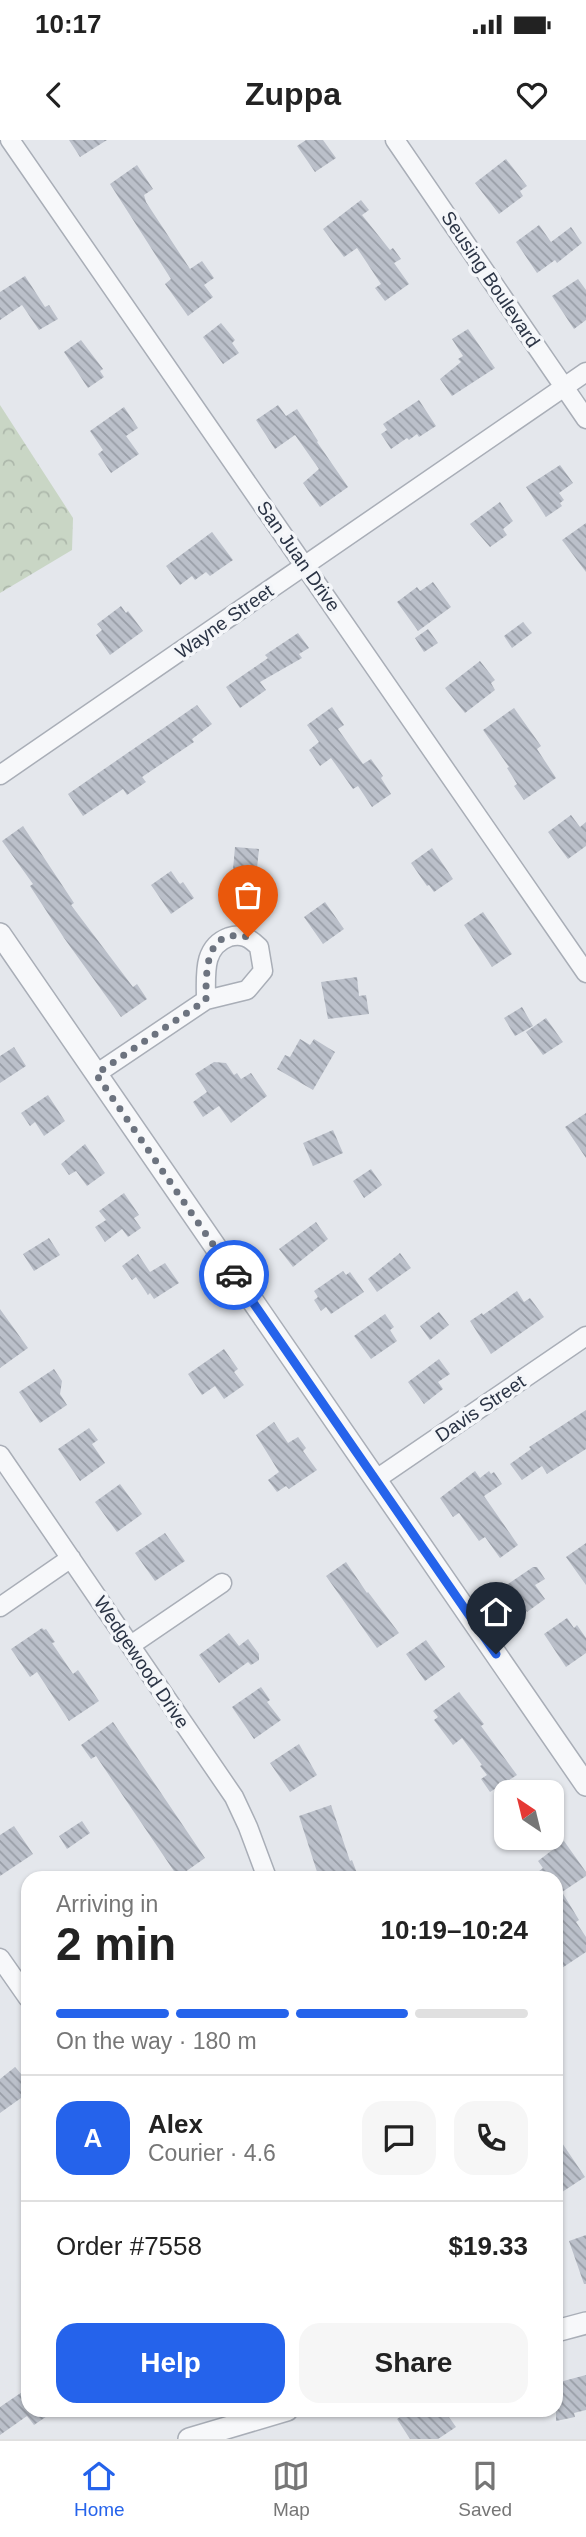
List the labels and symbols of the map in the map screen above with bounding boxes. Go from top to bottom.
street label: Seusing Boulevard [437,207,544,351]
street label: San Juan Drive [253,497,344,616]
street label: Wayne Street [171,580,278,663]
pin [218,865,278,937]
courier [199,1240,269,1310]
street label: Davis Street [432,1370,530,1446]
pin [466,1582,526,1654]
street label: Wedgewood Drive [90,1592,194,1732]
north arrow [494,1780,564,1850]

